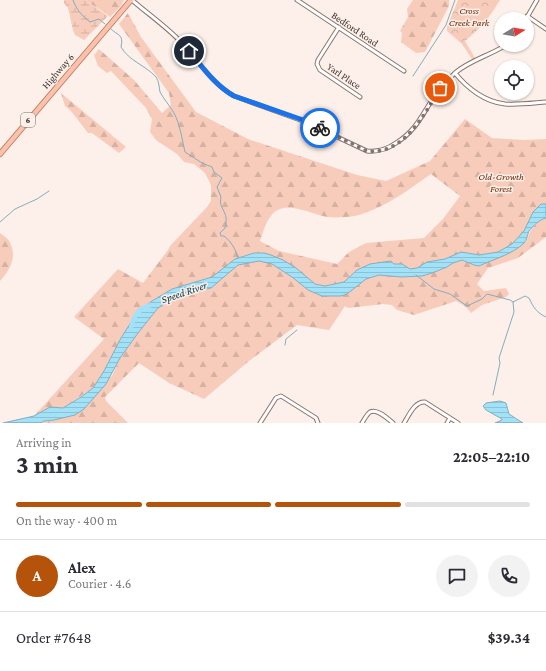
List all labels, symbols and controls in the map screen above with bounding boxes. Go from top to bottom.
park label: Cross Creek Park [449,5,490,28]
street label: Bedford Road [330,9,381,49]
north arrow [494,12,534,52]
map controls [494,12,534,100]
pin [172,34,206,68]
icon: home [178,40,200,62]
street label: Highway 6 [40,51,76,91]
button: locate [494,60,534,100]
street label: Yarl Place [325,61,363,92]
pin [423,71,457,105]
icon: bag [429,77,451,99]
courier [300,108,340,148]
road number: 6 [21,113,35,127]
icon: bike [309,117,331,139]
park label: Old-Growth Forest [478,171,524,194]
water label: Speed River [160,278,210,306]
text: Arriving in [16,435,72,450]
text: 22:05–22:10 [453,449,530,465]
text: 3 min [16,450,78,479]
text: On the way · 400 m [16,513,117,528]
button: chat [436,555,478,597]
button: phone [488,555,530,597]
text: Alex [68,560,96,576]
text: A [33,568,41,584]
text: Courier · 4.6 [68,576,131,591]
text: Order #7648 [16,630,92,646]
text: $39.34 [488,630,530,646]

